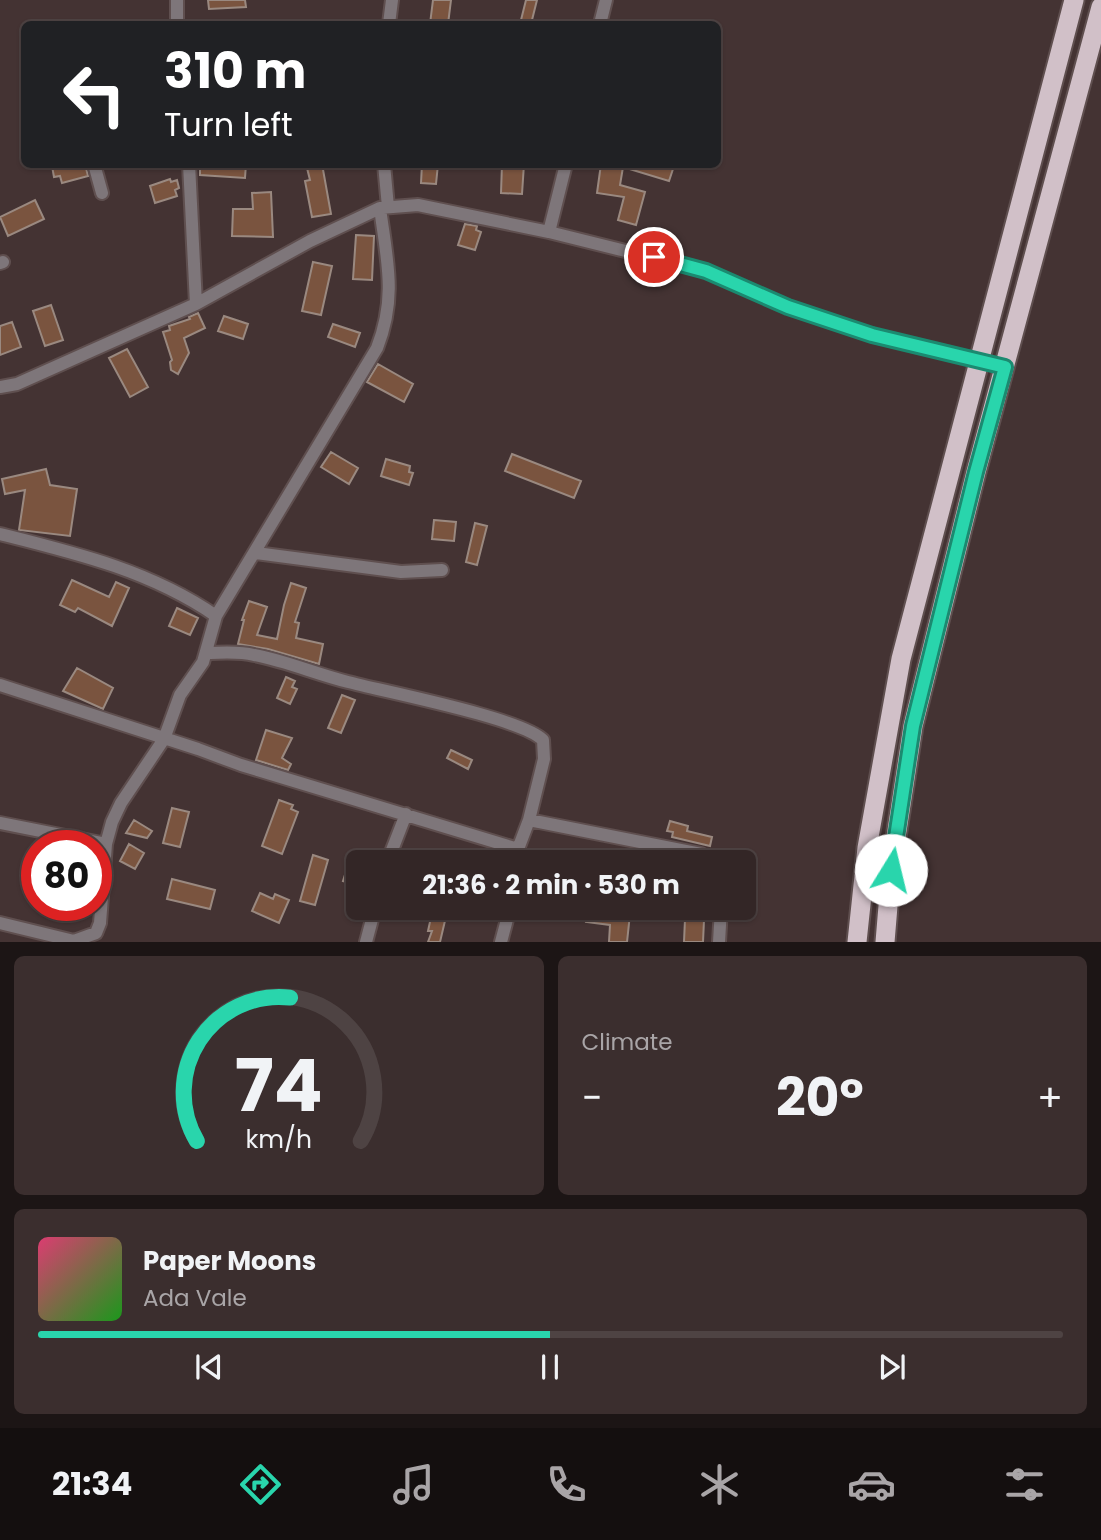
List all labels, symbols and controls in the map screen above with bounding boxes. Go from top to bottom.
text: 310 m [164,37,306,105]
icon: left [49,49,140,140]
text: Turn left [164,102,293,147]
pin [624,227,684,287]
icon: arrive [635,238,673,276]
speed limit sign: 80 [21,830,112,921]
position arrow [854,833,928,907]
text: 21:36 · 2 min · 530 m [422,867,680,903]
text: Climate [582,1026,672,1058]
text: 74 [235,1036,323,1137]
text: 20° [776,1061,864,1134]
text: − [582,1071,602,1124]
text: + [1037,1071,1063,1124]
text: km/h [245,1122,312,1157]
text: Paper Moons [143,1243,316,1279]
text: Ada Vale [143,1282,247,1314]
icon: previous [190,1348,228,1386]
icon: pause [531,1348,569,1386]
icon: next [873,1348,911,1386]
icon: directions [236,1460,285,1509]
icon: music [389,1460,438,1509]
icon: phone [542,1460,591,1509]
icon: climate [695,1460,744,1509]
icon: car [847,1460,896,1509]
icon: filters [1000,1460,1049,1509]
text: 21:34 [52,1461,132,1506]

